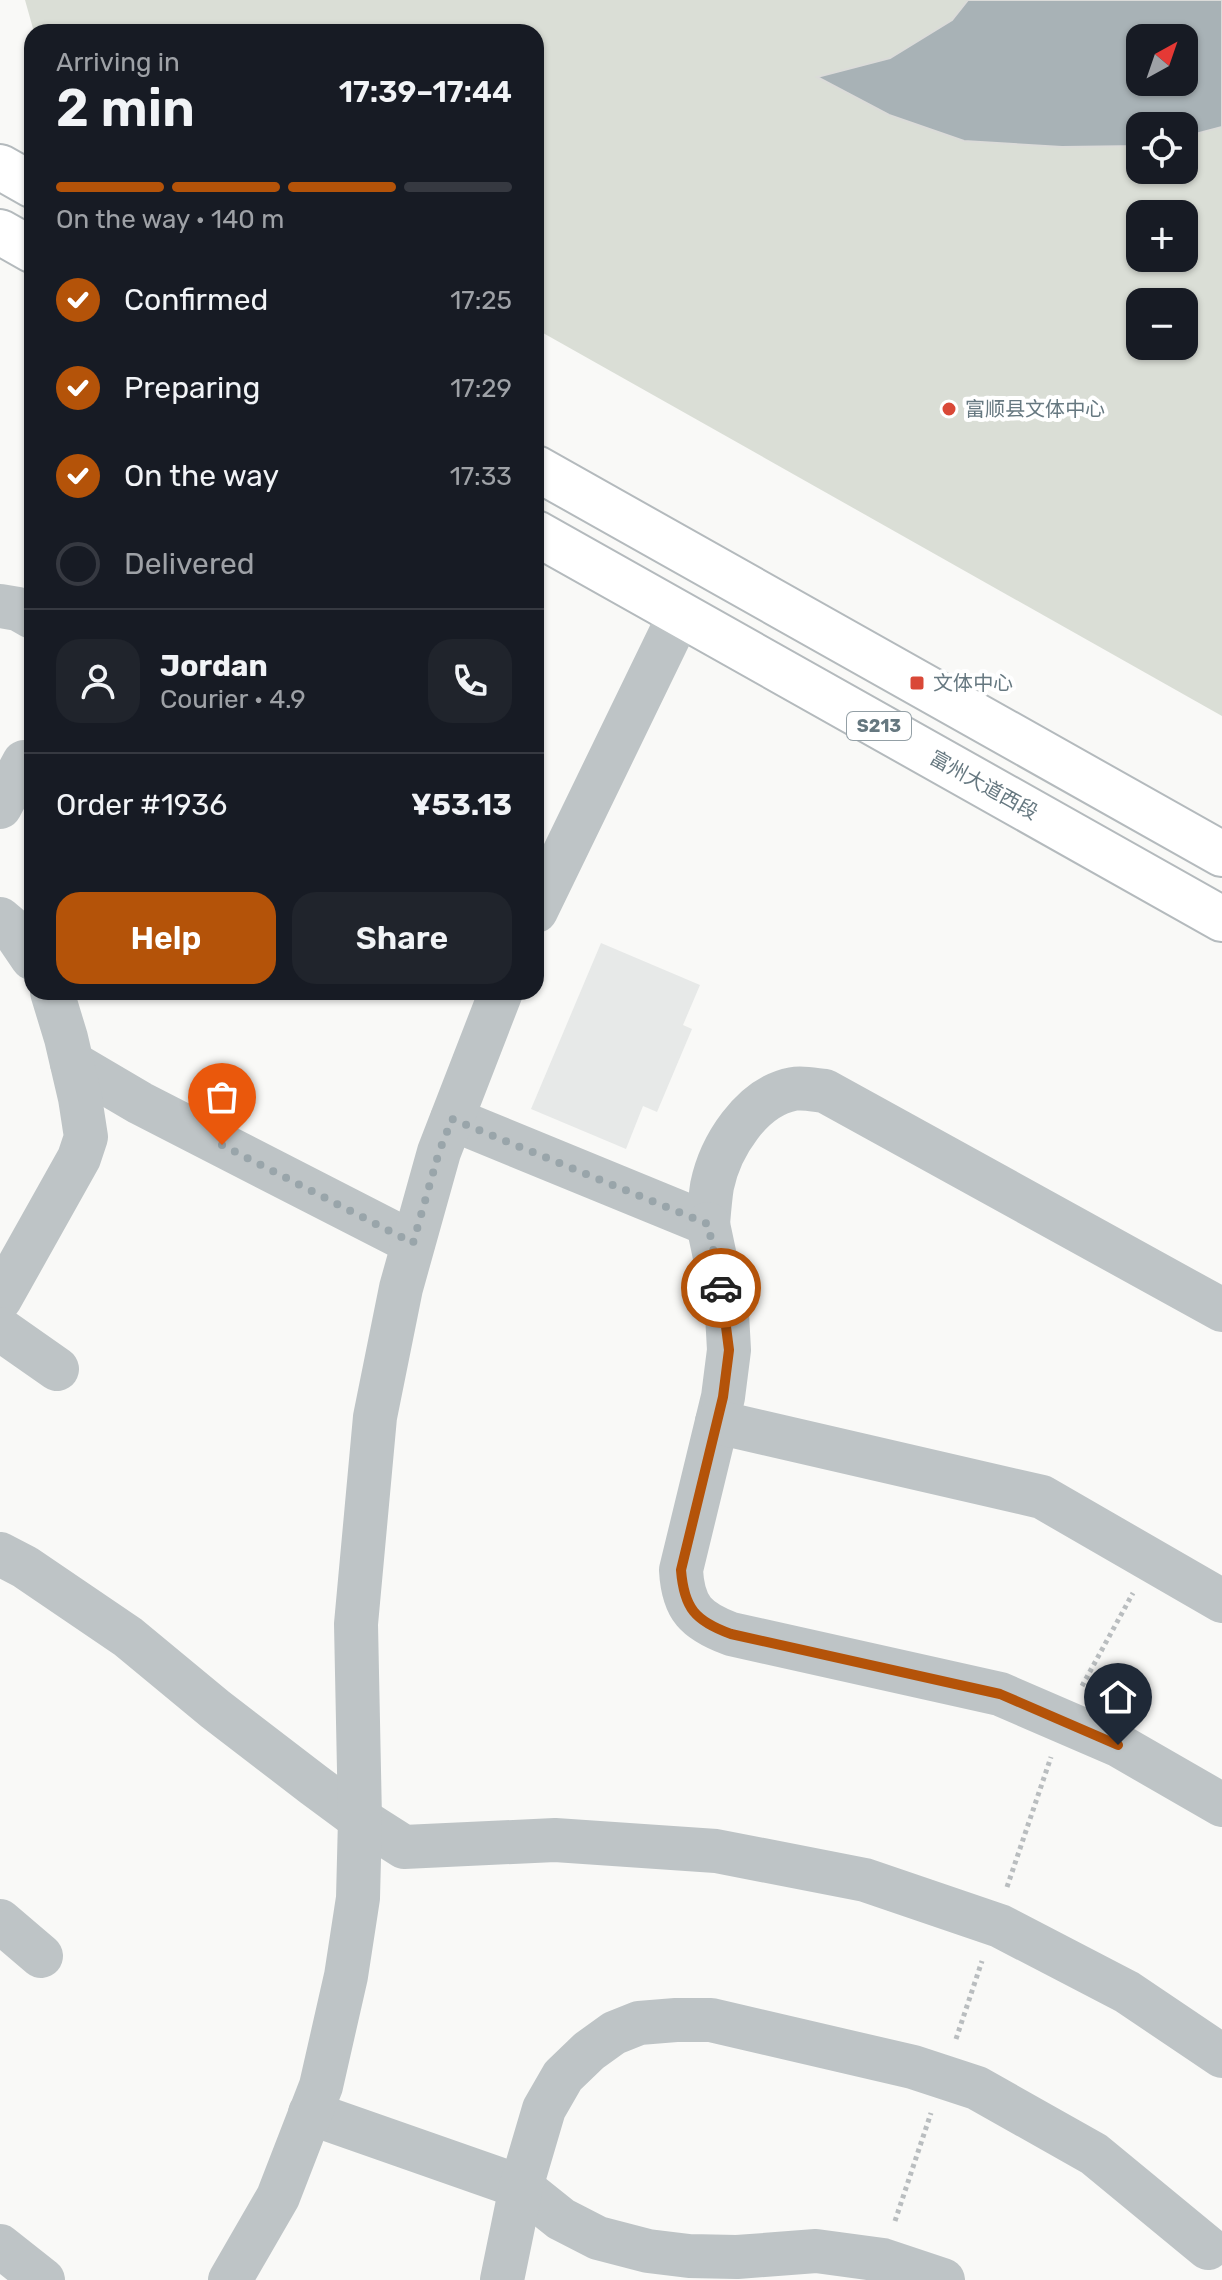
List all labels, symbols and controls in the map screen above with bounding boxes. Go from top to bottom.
north arrow [1126,24,1198,96]
map controls [1126,24,1198,360]
text: Arriving in [56,47,180,78]
text: 17:39–17:44 [339,74,512,110]
text: 2 min [56,77,195,139]
button: locate [1126,112,1198,184]
button: + [1126,200,1198,272]
text: On the way · 140 m [56,204,284,235]
icon: check [56,278,100,322]
text: Confirmed [124,282,268,318]
text: 17:25 [450,285,512,316]
button: − [1126,288,1198,360]
icon: check [56,366,100,410]
text: Preparing [124,370,260,406]
text: 17:29 [450,373,512,404]
place label: 富顺县文体中心 [965,397,1105,421]
marker: 富顺县文体中心 [940,400,958,418]
icon: check [56,454,100,498]
text: On the way [124,458,279,494]
text: 17:33 [450,461,512,492]
text: Delivered [124,546,255,582]
button: person [56,639,140,723]
button: phone [428,639,512,723]
text: Jordan [160,648,268,684]
place label: 文体中心 [933,671,1013,695]
marker: 文体中心 [908,674,926,692]
text: Courier · 4.9 [160,684,306,715]
road number: S213 [847,712,911,740]
street label: 富州大道西段 [926,745,1042,825]
text: Order #1936 [56,787,227,823]
text: ¥53.13 [411,787,512,823]
button: Help [56,892,276,984]
button: Share [292,892,512,984]
pin [188,1063,256,1145]
icon: bag [200,1075,244,1119]
courier [681,1248,761,1328]
icon: car [699,1266,743,1310]
pin [1084,1663,1152,1745]
icon: home [1096,1675,1140,1719]

